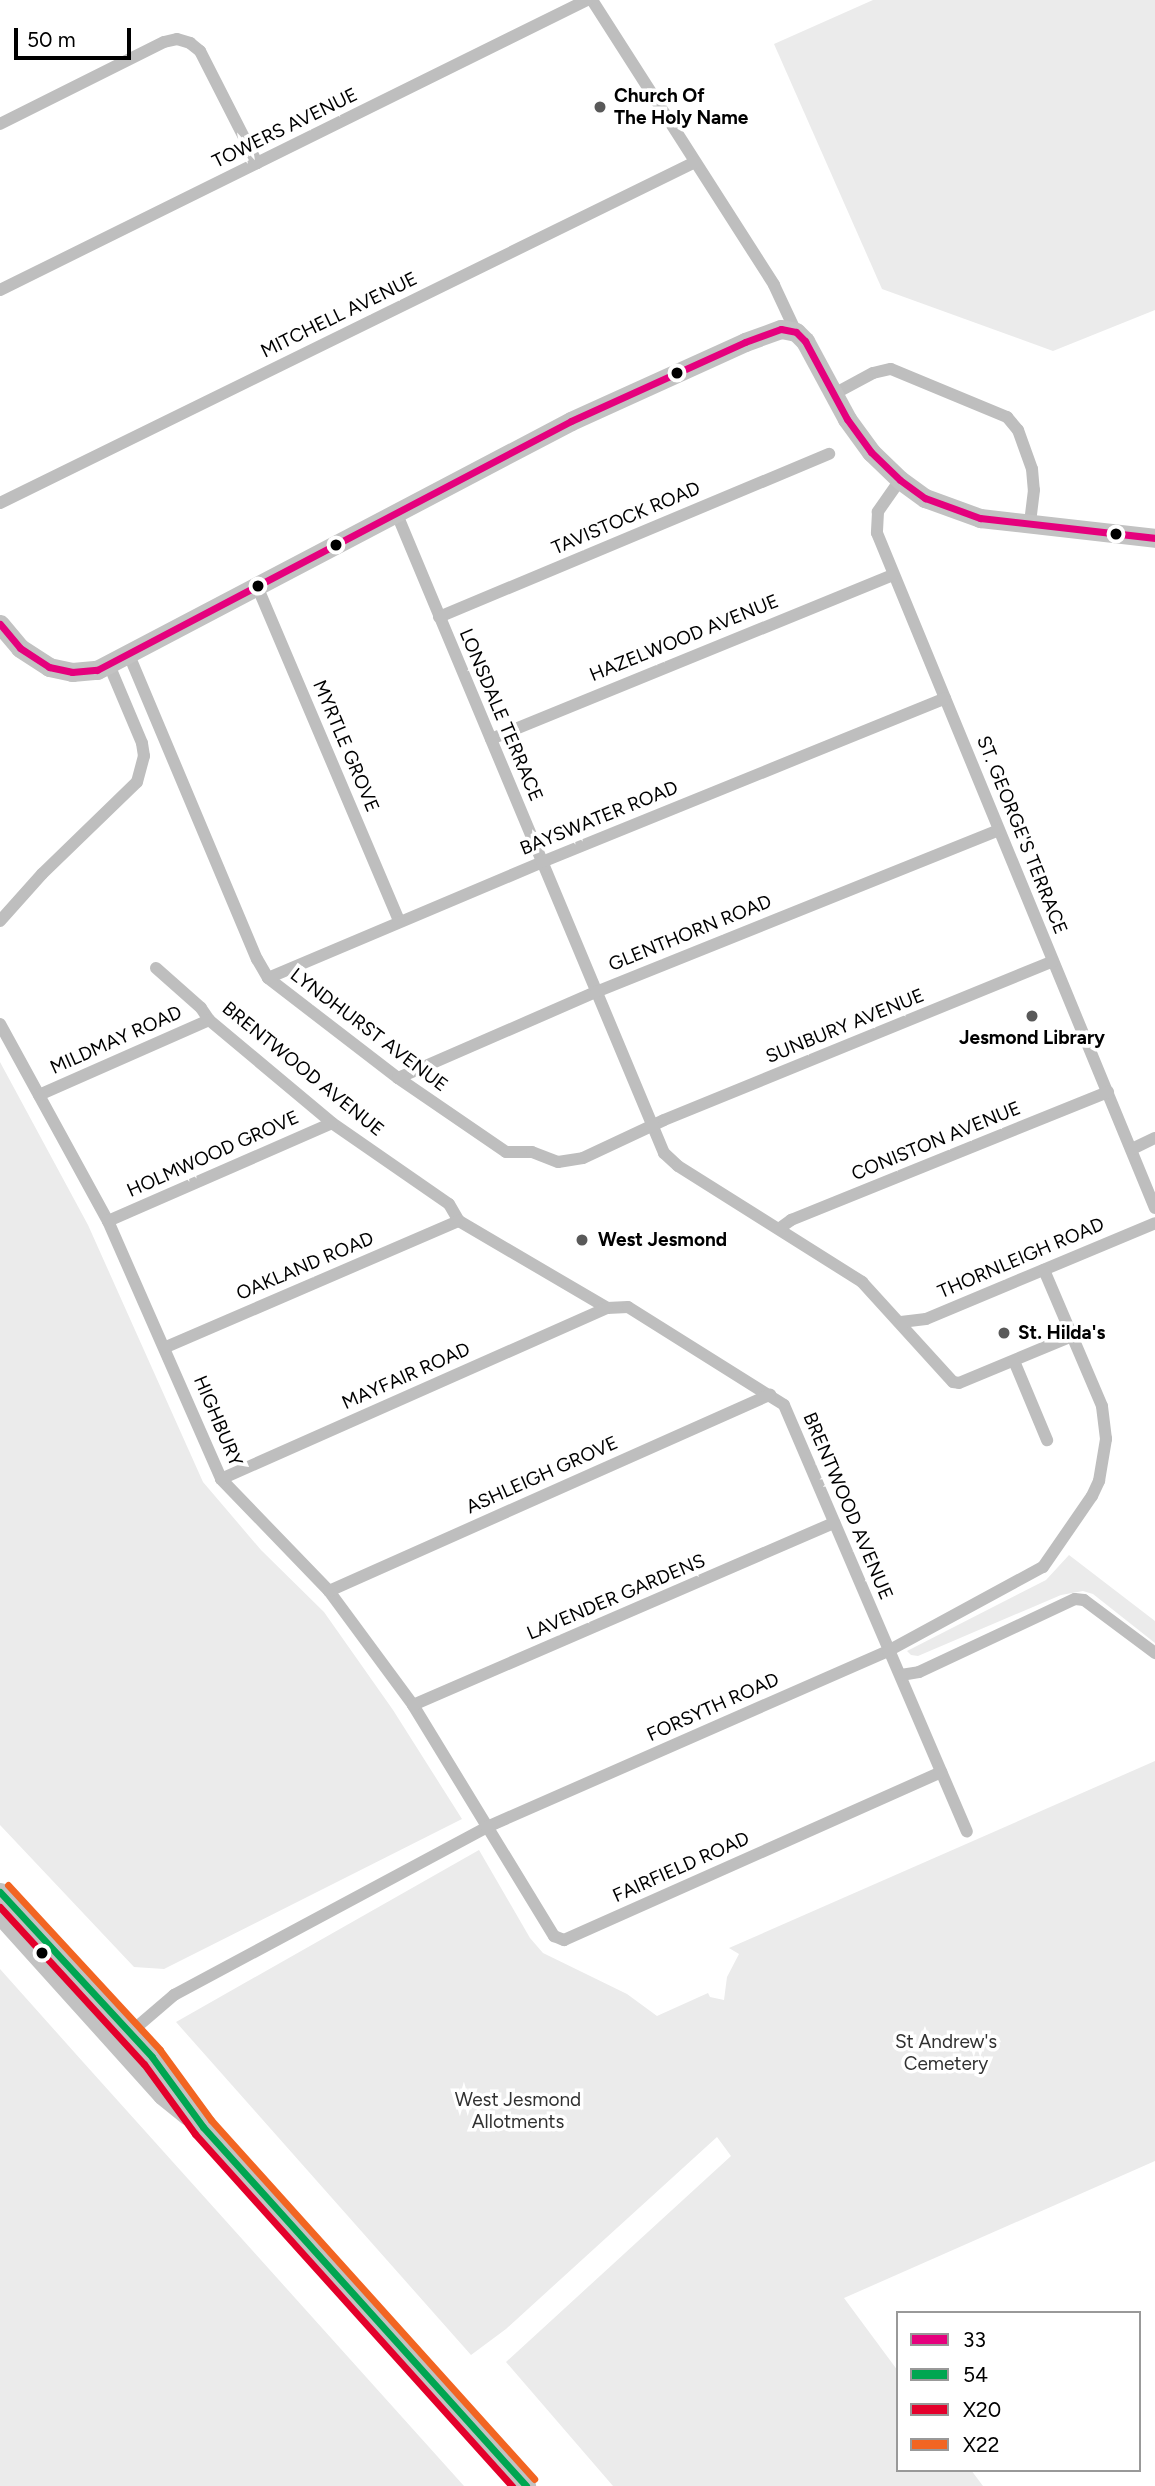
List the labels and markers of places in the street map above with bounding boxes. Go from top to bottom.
place label: Church Of The Holy Name [614,85,748,129]
marker: Church Of The Holy Name [592,99,608,115]
unlabelled marker [670,366,684,380]
unlabelled marker [1109,527,1123,541]
unlabelled marker [329,538,343,552]
unlabelled marker [251,579,265,593]
marker: Jesmond Library [1024,1008,1040,1024]
place label: Jesmond Library [959,1027,1105,1049]
place label: West Jesmond [598,1229,727,1251]
marker: West Jesmond [572,1230,592,1250]
place label: St. Hilda's [1018,1322,1105,1344]
marker: St. Hilda's [996,1325,1012,1341]
unlabelled marker [35,1946,49,1960]

